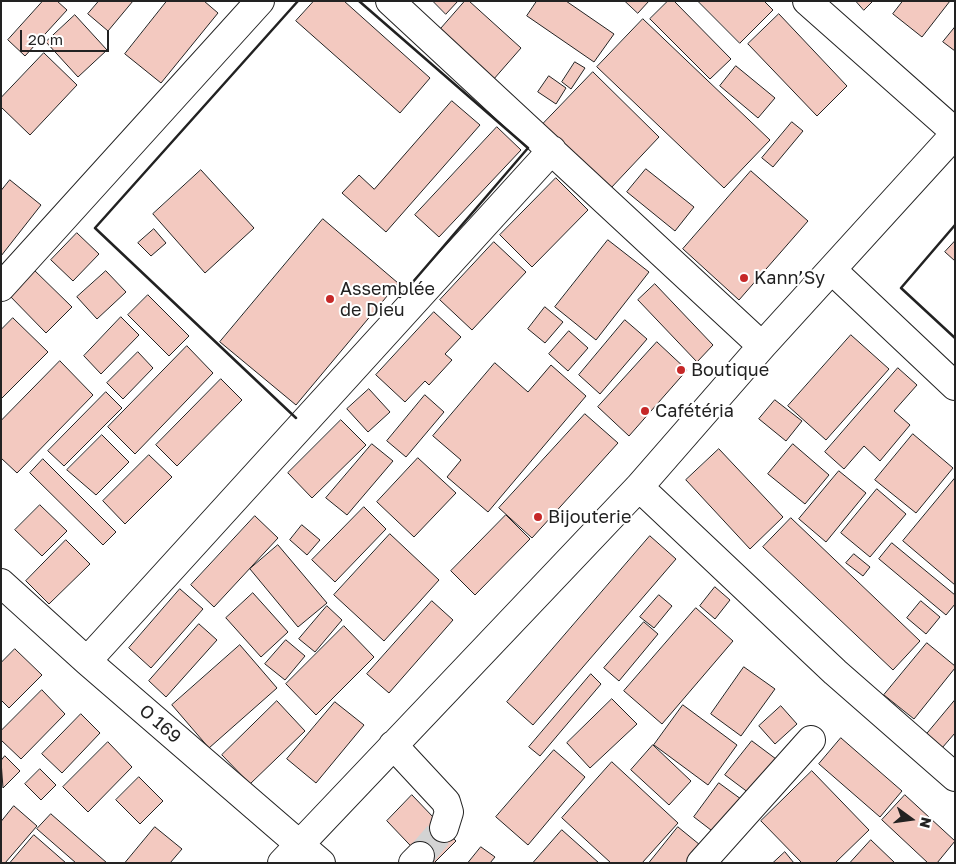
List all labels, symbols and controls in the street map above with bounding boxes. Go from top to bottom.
scale bar [22,20,111,52]
text: 20 m [28,30,63,48]
place label: Kann’Sy [754,267,825,289]
marker: Kann’Sy [738,272,750,284]
place label: Assemblée de Dieu [340,278,435,320]
marker: Assemblée de Dieu [324,293,336,305]
place label: Boutique [691,359,769,381]
marker: Boutique [675,364,687,376]
place label: Cafétéria [655,400,734,422]
marker: Cafétéria [639,405,651,417]
place label: Bijouterie [548,506,631,528]
marker: Bijouterie [532,511,544,523]
street label: O 169 [135,700,185,748]
north arrow [886,794,936,844]
text: N [917,816,936,830]

